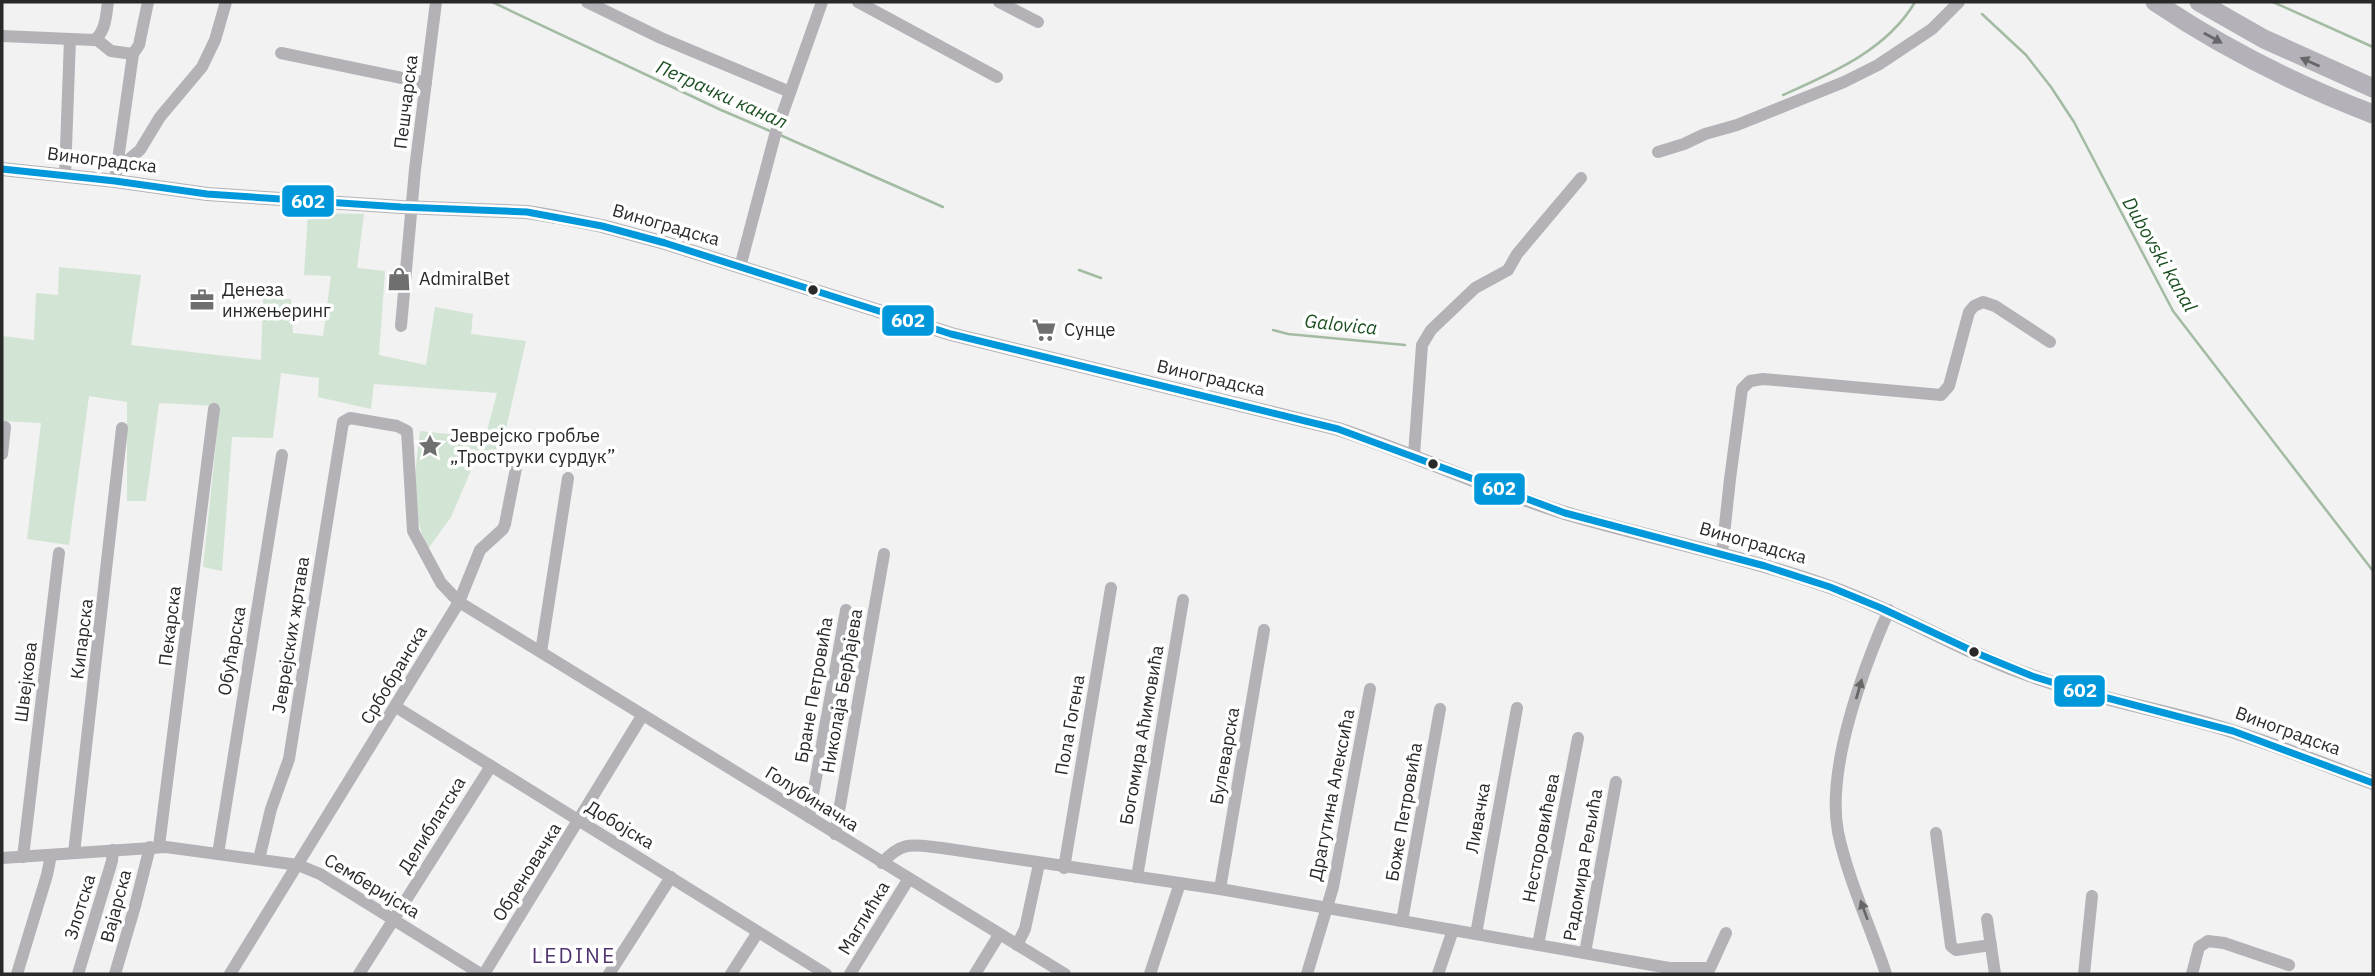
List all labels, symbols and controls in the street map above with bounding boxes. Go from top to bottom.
one-way arrow [2203,32,2223,44]
street label: Пешчарска [388,53,423,150]
water label: Петрачки канал [653,54,791,134]
one-way arrow [2300,56,2321,67]
street label: Виноградска [46,141,159,178]
line badge: 602 [281,184,335,218]
text: 602 [291,189,325,213]
water label: Dubovski kanal [2117,192,2203,316]
street label: Виноградска [610,198,723,251]
shop icon: AdmiralBet [385,265,413,293]
place label: AdmiralBet [419,267,510,290]
place label: Денеза инжењеринг [222,278,331,322]
unlabelled marker [806,283,820,297]
office icon: Денеза инжењеринг [188,286,216,314]
line badge: 602 [881,304,935,337]
text: 602 [891,308,925,332]
water label: Galovica [1303,308,1379,340]
supermarket icon: Сунце [1030,316,1058,344]
place label: Сунце [1064,318,1116,341]
street label: Виноградска [1155,354,1268,401]
place label: Јеврејско гробље „Троструки сурдук” [450,424,615,468]
place icon: Јеврејско гробље „Троструки сурдук” [416,432,444,460]
unlabelled marker [1426,457,1440,471]
line badge: 602 [1473,472,1526,506]
text: 602 [1482,476,1516,500]
street label: Виноградска [1697,516,1810,569]
street label: Јеврејских жртава [267,555,314,715]
street label: Пекарска [153,584,186,667]
street label: Кипарска [65,597,98,681]
street label: Обућарска [212,604,251,697]
street label: Николаја Берђајева [816,606,867,775]
street label: Бране Петровића [789,615,838,765]
street label: Србобранска [355,621,432,728]
street label: Швејкова [9,640,42,723]
street label: Богомира Аћимовића [1114,643,1169,826]
unlabelled marker [1967,645,1981,659]
street label: Пола Гогена [1049,673,1090,777]
line badge: 602 [2053,674,2106,708]
text: 602 [2063,678,2097,702]
one-way arrow [1855,679,1865,700]
street label: Виноградска [2232,701,2344,760]
street label: Булеварска [1205,705,1244,806]
street label: Драгутина Алексића [1304,707,1360,883]
street label: Боже Петровића [1380,740,1427,883]
street label: Голубиначка [761,761,864,837]
street label: Несторовићева [1517,771,1564,904]
street label: Делиблатска [393,772,471,877]
street label: Ливачка [1460,780,1495,855]
street label: Радомира Рељића [1558,787,1607,943]
street label: Добојска [582,795,659,854]
street label: Обреновачка [487,818,566,925]
street label: Семберијска [320,848,425,923]
street label: Вајарска [95,867,136,945]
street label: Злотска [59,871,100,942]
street label: Маглићка [833,876,895,959]
one-way arrow [1858,899,1869,920]
district label: LEDINE [532,941,616,969]

